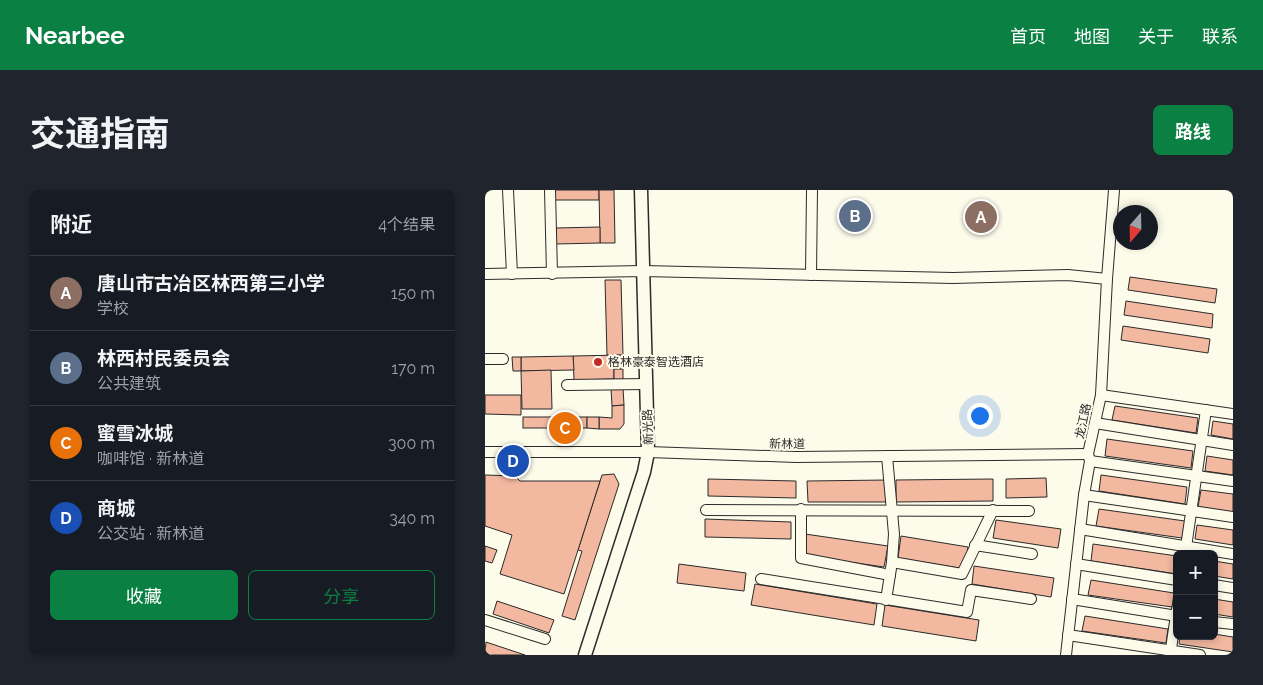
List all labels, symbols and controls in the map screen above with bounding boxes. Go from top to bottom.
text: Nearbee [25,21,125,50]
text: 首页 [1010,26,1046,47]
text: 地图 [1074,26,1110,47]
text: 关于 [1138,26,1174,47]
text: 联系 [1202,26,1238,47]
button: 路线 [1153,105,1233,155]
text: 交通指南 [30,113,170,154]
pin: B [839,197,871,235]
pin: A [965,198,997,236]
north arrow [1113,205,1158,250]
text: 附近 [50,212,92,237]
text: 4个结果 [378,215,435,234]
text: 唐山市古冶区林西第三小学 [97,272,325,294]
text: A [61,284,71,303]
text: 150 m [391,284,435,303]
text: 学校 [97,299,129,318]
text: 林西村民委员会 [97,347,230,369]
place label: 格林豪泰智选酒店 [608,355,704,369]
marker: 格林豪泰智选酒店 [592,356,604,368]
text: B [61,359,71,378]
text: 170 m [391,359,435,378]
text: 公共建筑 [97,374,161,393]
street label: 龙江路 [1072,402,1094,440]
your location [967,403,993,429]
pin: C [549,409,581,447]
street label: 新光路 [640,409,656,445]
text: 蜜雪冰城 [97,422,173,444]
text: C [61,434,71,453]
text: 300 m [388,434,435,453]
street label: 新林道 [769,437,805,451]
pin: D [497,442,529,480]
text: 咖啡馆 · 新林道 [97,449,204,468]
text: 商城 [97,497,135,519]
text: D [60,509,72,528]
text: 340 m [389,509,435,528]
text: 公交站 · 新林道 [97,524,204,543]
map controls [1173,550,1218,640]
button: + [1173,550,1218,595]
button: 收藏 [50,570,238,620]
button: 分享 [248,570,435,620]
button: − [1173,595,1218,640]

